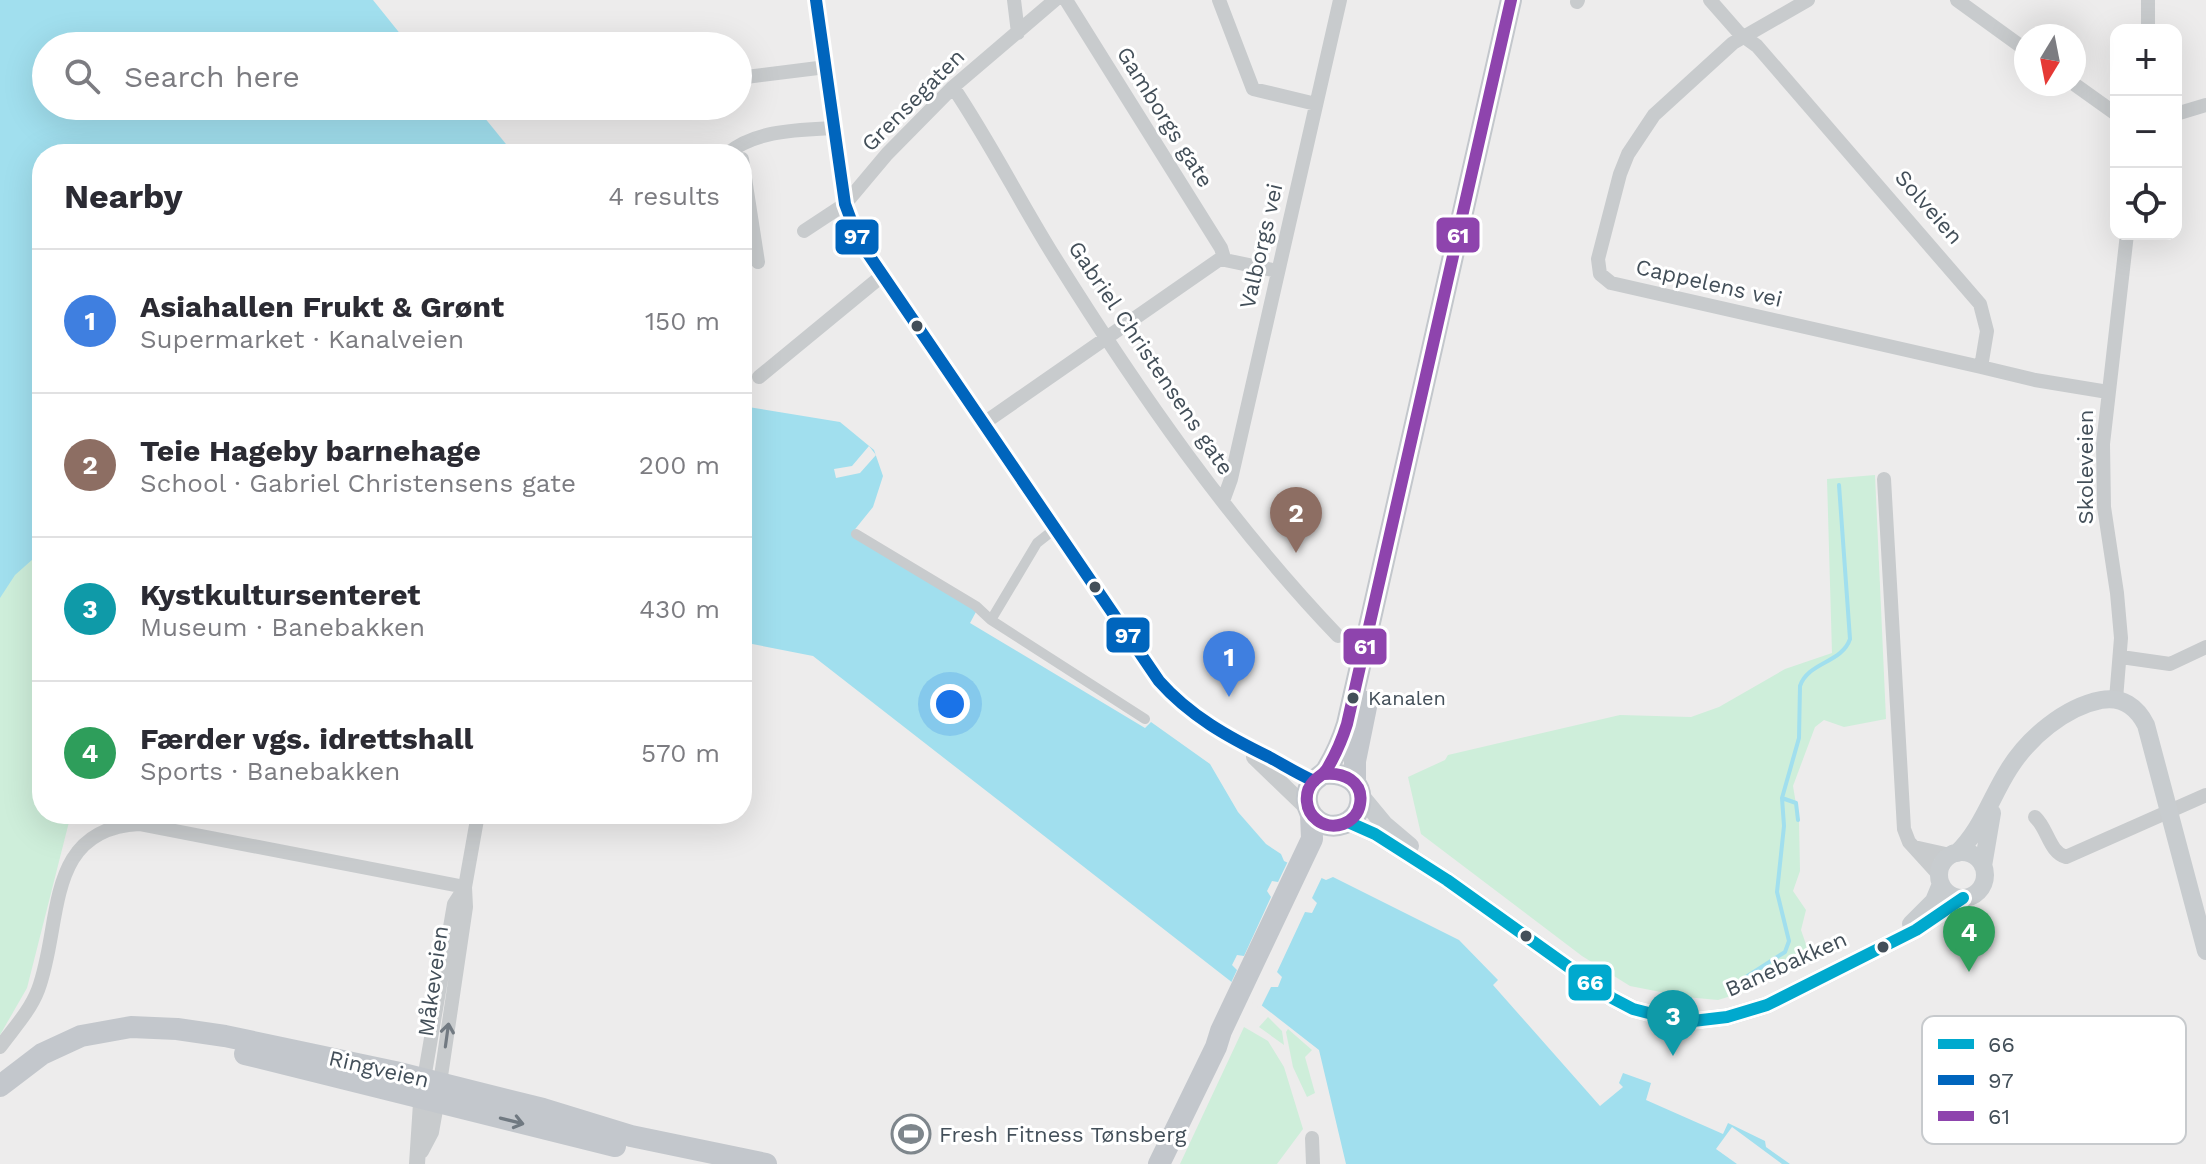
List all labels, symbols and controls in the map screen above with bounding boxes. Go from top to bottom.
north arrow [2014,24,2086,96]
map controls [2110,24,2182,240]
button: + [2110,24,2182,96]
search box [32,32,752,120]
street label: Gamborgs gate [1112,42,1218,192]
street label: Grensegaten [857,44,969,156]
icon: search [60,54,104,98]
text: Search here [124,59,300,94]
button: − [2110,96,2182,168]
street label: Solveien [1890,165,1968,249]
button: locate [2110,168,2182,240]
text: Nearby [64,176,183,216]
text: 4 results [608,181,720,211]
street label: Valborgs vei [1234,181,1288,311]
line badge: 61 [1435,216,1481,254]
line badge: 97 [834,218,880,256]
text: 61 [1447,223,1469,248]
text: 97 [844,224,870,249]
street label: Gabriel Christensens gate [1063,236,1239,480]
street label: Cappelens vei [1633,254,1785,312]
text: Asiahallen Frukt & Grønt [140,289,504,324]
text: 1 [84,306,96,336]
text: 150 m [645,306,720,336]
unlabelled marker [909,318,925,334]
text: Supermarket · Kanalveien [140,324,464,354]
street label: Skoleveien [2073,410,2098,524]
text: Teie Hageby barnehage [140,433,481,468]
text: 2 [82,450,98,480]
text: 200 m [639,450,720,480]
text: School · Gabriel Christensens gate [140,468,576,498]
pin: 2 [1270,487,1322,553]
text: Kystkultursenteret [140,577,420,612]
unlabelled marker [1087,579,1103,595]
text: 3 [82,594,98,624]
text: 430 m [639,594,720,624]
text: Museum · Banebakken [140,612,425,642]
line badge: 97 [1105,616,1151,654]
text: 97 [1115,623,1141,648]
line badge: 61 [1342,627,1388,666]
pin: 1 [1203,631,1255,697]
text: 61 [1354,634,1376,659]
your location [930,684,970,724]
place label: Kanalen [1368,686,1446,710]
marker: Kanalen [1345,690,1361,706]
text: Færder vgs. idrettshall [140,721,473,756]
text: 4 [82,738,98,768]
text: 570 m [641,738,720,768]
text: Sports · Banebakken [140,756,400,786]
pin: 4 [1943,906,1995,972]
street label: Måkeveien [413,924,453,1038]
street label: Banebakken [1721,926,1851,1002]
unlabelled marker [1518,928,1534,944]
unlabelled marker [1875,939,1891,955]
line badge: 66 [1567,963,1613,1002]
text: 66 [1576,970,1604,995]
pin: 3 [1647,990,1699,1056]
legend [1922,1016,2186,1144]
one-way arrow [440,1023,455,1049]
text: 66 [1988,1032,2015,1057]
street label: Ringveien [326,1045,432,1093]
text: 97 [1988,1068,2013,1093]
text: 61 [1988,1104,2010,1129]
sports icon: Fresh Fitness Tønsberg [890,1113,932,1155]
one-way arrow [499,1114,525,1129]
place label: Fresh Fitness Tønsberg [939,1122,1187,1147]

